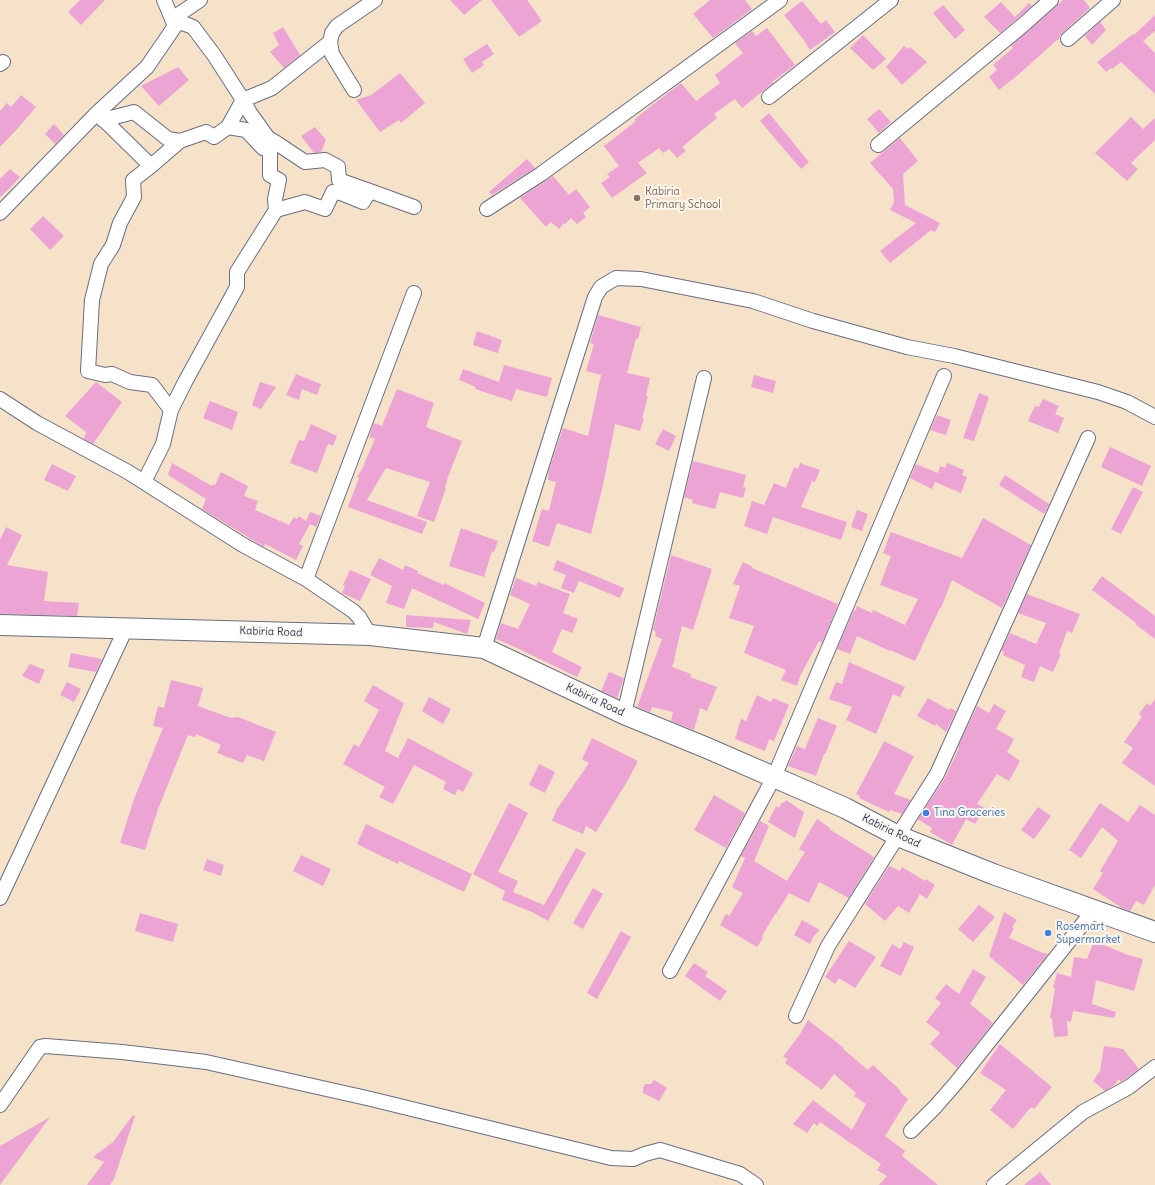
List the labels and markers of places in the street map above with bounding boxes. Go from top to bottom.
place label: Kabiria Primary School [645,185,721,211]
marker: Kabiria Primary School [632,193,642,203]
place label: Tina Groceries [934,806,1005,820]
marker: Tina Groceries [921,808,931,818]
place label: Rosemart Supermarket [1056,920,1121,946]
marker: Rosemart Supermarket [1043,928,1053,938]

